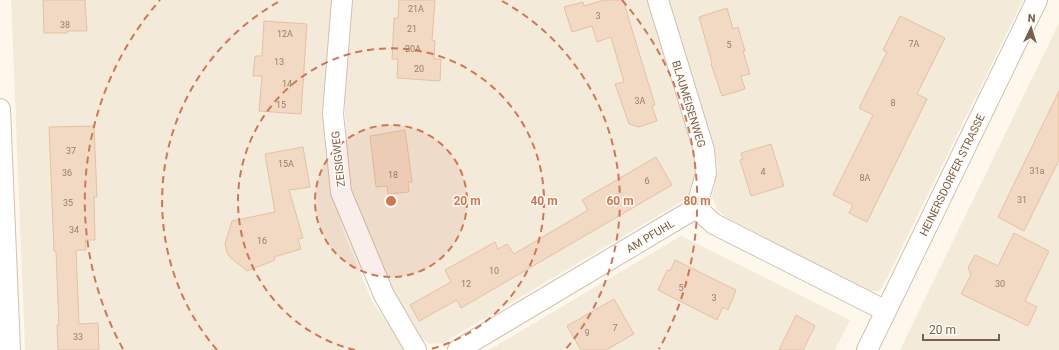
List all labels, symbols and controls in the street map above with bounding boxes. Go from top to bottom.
house number: 21A [408,4,424,14]
north arrow [1011,8,1051,48]
house number: 3 [595,11,601,21]
text: N [1027,12,1036,25]
house number: 38 [60,20,70,30]
house number: 21 [407,24,417,34]
house number: 12A [277,29,293,39]
house number: 7A [909,39,920,49]
house number: 5 [726,40,732,50]
house number: 20A [405,44,421,54]
house number: 13 [274,57,284,67]
street label: BLAUMEISENWEG [669,59,708,149]
house number: 20 [414,64,424,74]
house number: 14 [282,79,292,89]
house number: 3A [635,96,646,106]
house number: 8 [890,98,896,108]
house number: 15 [276,100,286,110]
street label: HEINERSDORFER STRASSE [917,112,988,238]
street label: ZEISIGWEG [329,130,348,188]
house number: 37 [66,146,76,156]
house number: 15A [278,159,294,169]
house number: 31a [1029,166,1045,176]
house number: 4 [760,167,766,177]
house number: 36 [62,168,72,178]
house number: 18 [388,170,398,180]
house number: 8A [860,173,871,183]
house number: 6 [644,176,650,186]
centre of rings [384,194,398,208]
text: 20 m [453,194,481,208]
text: 40 m [530,194,558,208]
text: 60 m [606,194,634,208]
text: 80 m [683,194,711,208]
house number: 31 [1017,195,1027,205]
house number: 35 [63,198,73,208]
street label: AM PFUHL [624,217,677,256]
house number: 34 [69,225,79,235]
house number: 16 [257,236,267,246]
house number: 10 [489,266,499,276]
house number: 12 [461,279,471,289]
house number: 30 [995,279,1005,289]
house number: 5 [678,283,684,293]
house number: 3 [711,293,717,303]
scale bar [923,316,999,342]
house number: 7 [612,323,618,333]
text: 20 m [929,323,956,337]
house number: 9 [584,328,590,338]
house number: 33 [73,332,83,342]

